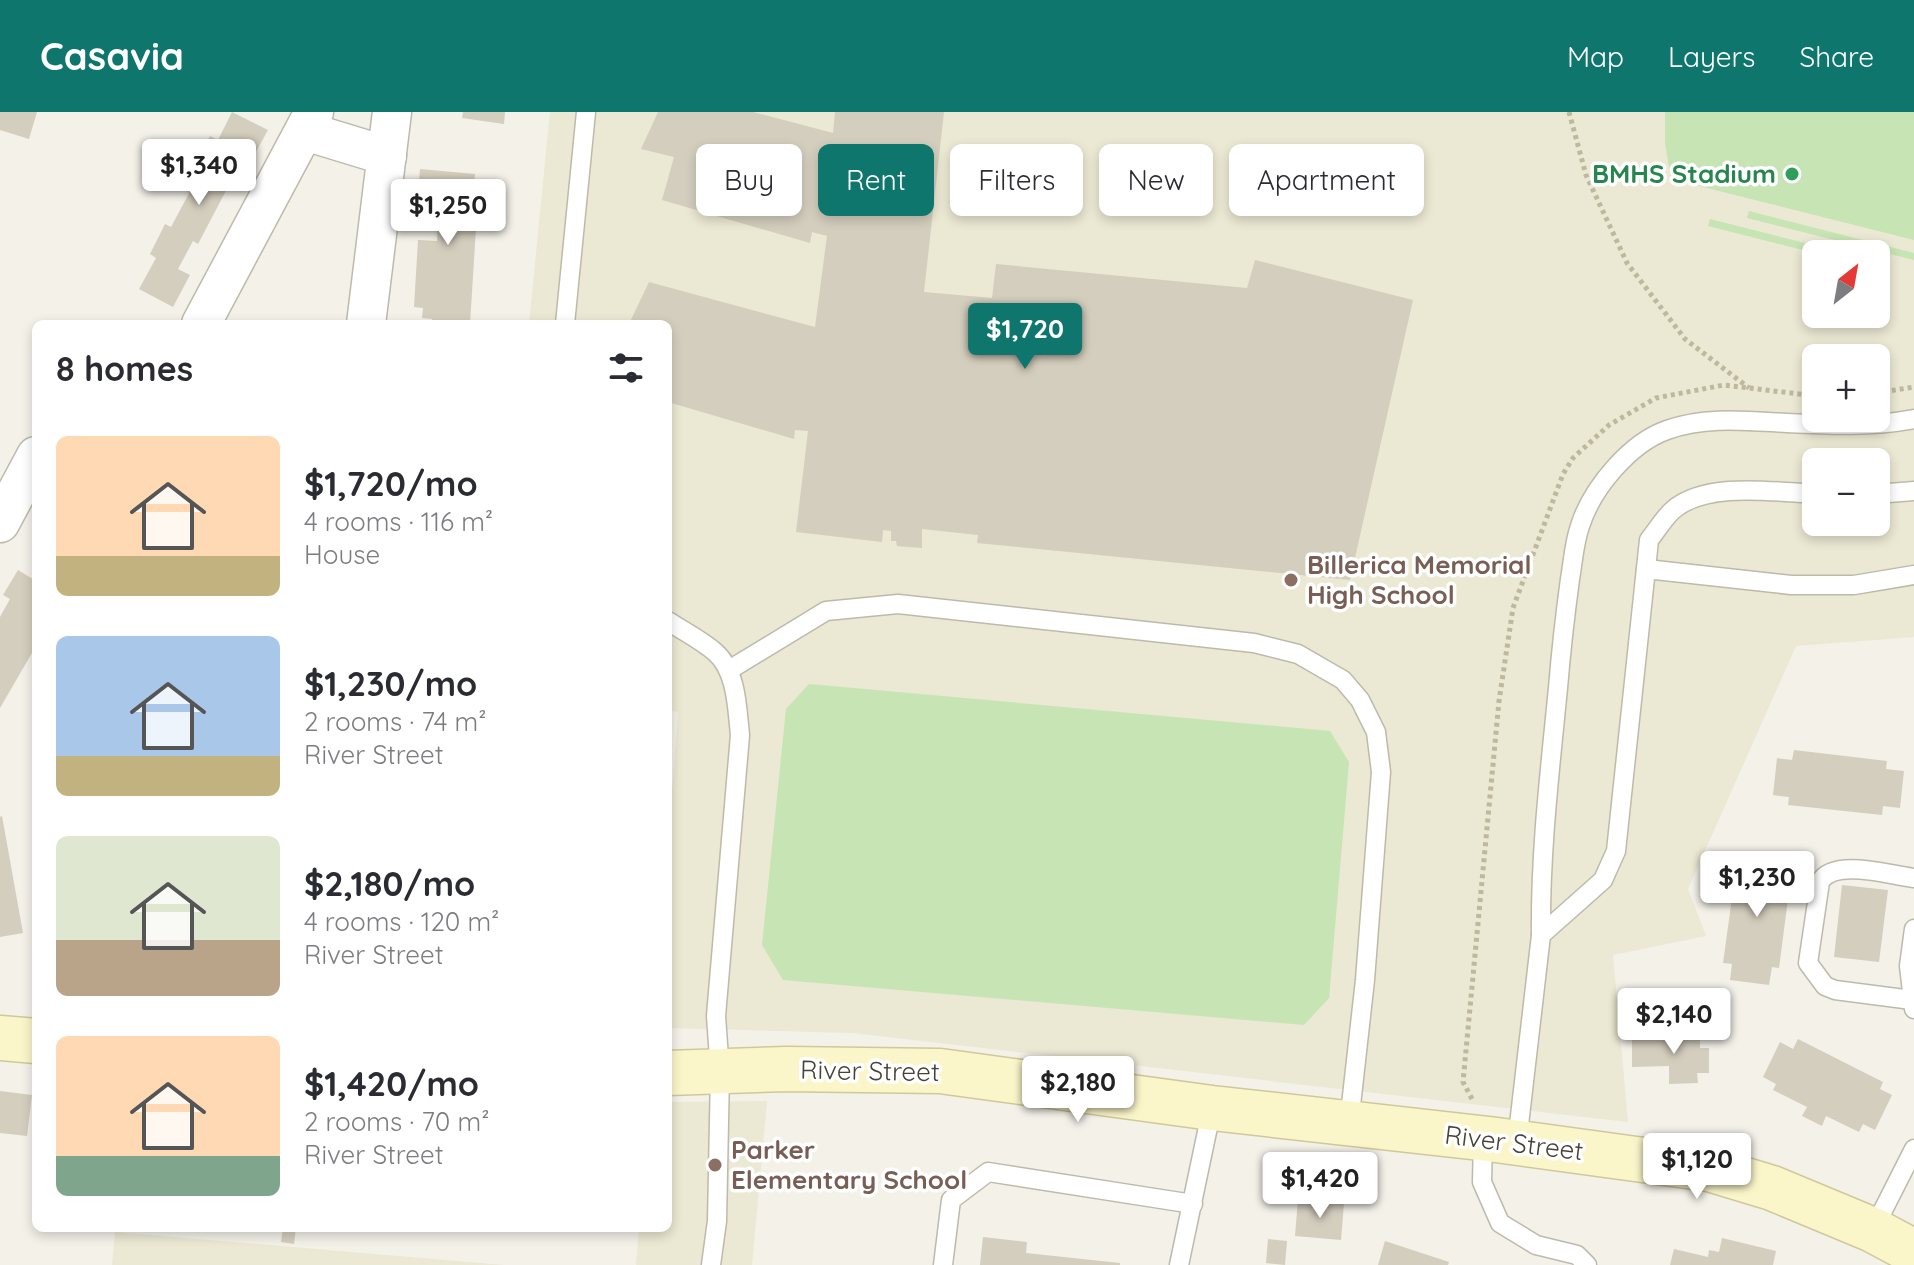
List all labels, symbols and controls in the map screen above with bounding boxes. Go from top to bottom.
text: Casavia [40,32,184,80]
text: Map [1567,39,1624,74]
text: Layers [1668,39,1755,74]
text: Share [1799,39,1874,74]
pin: $1,340 [134,139,264,207]
chip: Buy [696,144,802,216]
chip: Rent [818,144,934,216]
chip: Filters [950,144,1083,216]
chip: New [1099,144,1213,216]
chip: Apartment [1229,144,1424,216]
text: $1,340 [160,148,238,181]
place label: BMHS Stadium [1592,157,1776,190]
marker: BMHS Stadium [1783,165,1801,183]
pin: $1,250 [383,179,513,247]
text: $1,250 [409,188,487,221]
north arrow [1802,240,1890,328]
map controls [1802,240,1890,536]
pin: $1,720 [960,303,1090,371]
text: $1,720 [986,312,1064,345]
button: + [1802,344,1890,432]
icon: filters [604,346,648,390]
text: 8 homes [56,347,193,390]
button: − [1802,448,1890,536]
text: $1,720/mo [304,462,478,505]
icon: home [120,468,216,564]
text: 4 rooms · 116 m² [304,505,493,538]
text: House [304,538,380,571]
place label: Billerica Memorial High School [1307,548,1531,611]
marker: Billerica Memorial High School [1282,571,1300,589]
text: $1,230/mo [304,662,477,705]
icon: home [120,668,216,764]
text: 2 rooms · 74 m² [304,705,487,738]
text: River Street [304,738,443,771]
pin: $1,230 [1692,851,1822,919]
text: $1,230 [1718,860,1796,893]
text: $2,180/mo [304,862,475,905]
icon: home [120,868,216,964]
text: 4 rooms · 120 m² [304,905,499,938]
text: River Street [304,938,443,971]
pin: $2,140 [1609,988,1739,1056]
text: $2,140 [1635,997,1713,1030]
street label: River Street [800,1053,940,1088]
pin: $2,180 [1013,1056,1143,1124]
text: $1,420/mo [304,1062,479,1105]
text: $2,180 [1040,1065,1116,1098]
icon: home [120,1068,216,1164]
text: 2 rooms · 70 m² [304,1105,489,1138]
street label: River Street [1443,1118,1585,1167]
place label: Parker Elementary School [731,1133,967,1196]
pin: $1,120 [1632,1133,1762,1201]
text: River Street [304,1138,443,1171]
text: $1,120 [1661,1142,1733,1175]
pin: $1,420 [1255,1152,1385,1220]
marker: Parker Elementary School [706,1156,724,1174]
text: $1,420 [1281,1161,1359,1194]

